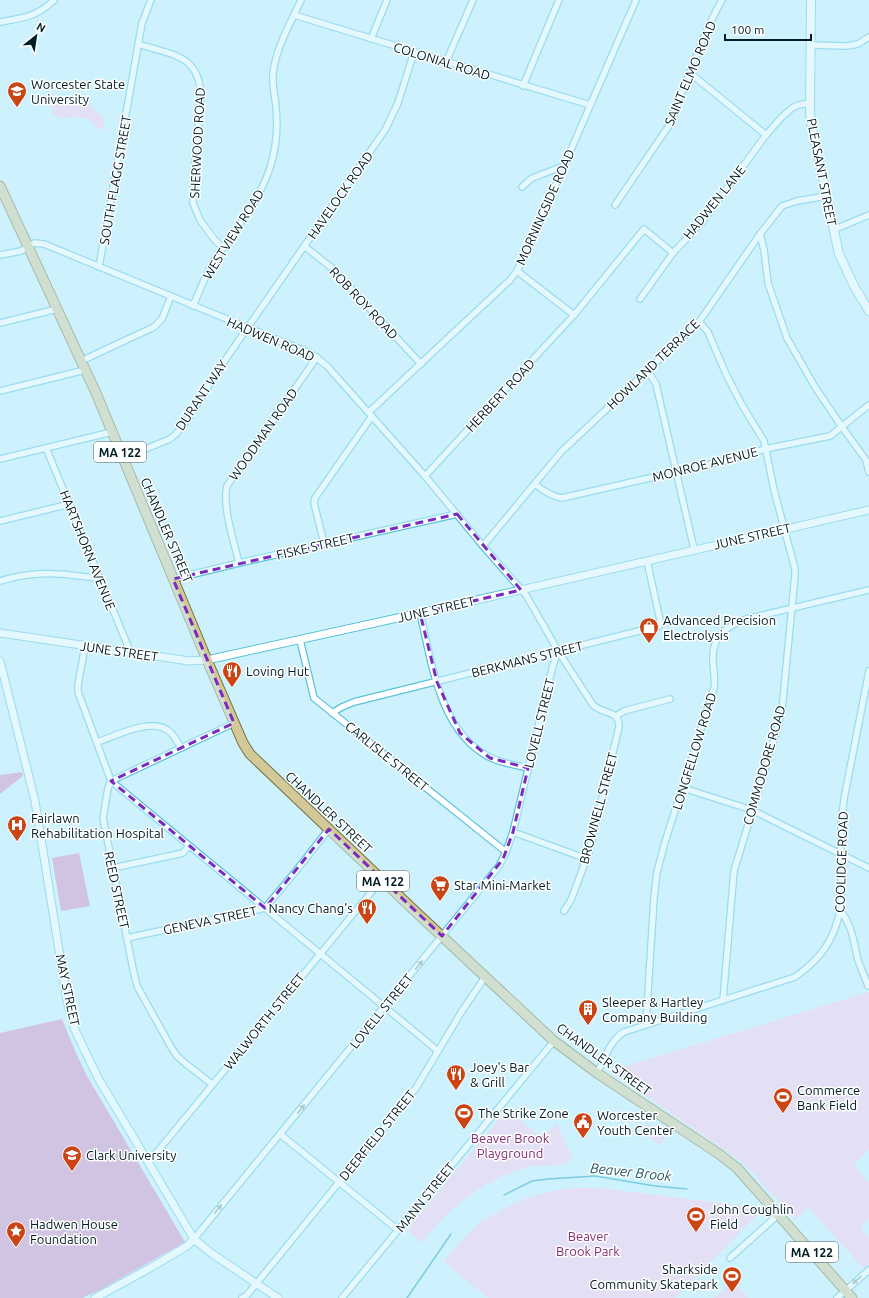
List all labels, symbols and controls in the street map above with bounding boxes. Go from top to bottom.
north arrow [16,16,56,56]
scale bar [725,16,811,42]
street label: SAINT ELMO ROAD [662,19,718,127]
text: N [34,20,48,35]
text: 100 m [731,23,764,36]
street label: COLONIAL ROAD [392,40,492,82]
place label: Worcester State University [31,77,125,106]
school or university icon: Worcester State University [6,80,28,108]
street label: SHERWOOD ROAD [187,87,207,199]
street label: SOUTH FLAGG STREET [97,114,133,246]
street label: PLEASANT STREET [805,117,839,227]
street label: MORNINGSIDE ROAD [513,147,577,267]
street label: HAVELOCK ROAD [305,149,375,241]
street label: HADWEN LANE [680,163,748,241]
street label: WESTVIEW ROAD [200,187,266,281]
street label: ROB ROY ROAD [327,264,401,342]
street label: HADWEN ROAD [225,314,317,364]
street label: HOWLAND TERRACE [604,316,702,412]
street label: HERBERT ROAD [463,356,537,434]
street label: DURANT WAY [172,357,230,433]
street label: WOODMAN ROAD [226,385,300,483]
road number: MA 122 [94,442,146,462]
street label: MONROE AVENUE [651,444,759,484]
street label: CHANDLER STREET [139,475,195,585]
street label: HARTSHORN AVENUE [58,488,118,612]
street label: JUNE STREET [712,520,792,552]
street label: FISKE STREET [275,530,355,562]
street label: JUNE STREET [396,593,476,625]
place label: Advanced Precision Electrolysis [663,613,776,642]
shop icon: Advanced Precision Electrolysis [638,616,660,644]
street label: BERKMANS STREET [470,638,584,680]
street label: JUNE STREET [79,639,159,663]
restaurant icon: Loving Hut [221,660,243,688]
place label: Loving Hut [246,664,309,678]
street label: LOVELL STREET [521,677,557,769]
street label: LONGFELLOW ROAD [669,691,719,811]
street label: COMMODORE ROAD [740,704,788,826]
street label: CARLISLE STREET [343,718,431,794]
street label: BROWNELL STREET [576,751,620,865]
street label: CHANDLER STREET [283,768,375,856]
place label: Fairlawn Rehabilitation Hospital [31,811,165,840]
street label: COOLIDGE ROAD [832,811,850,913]
hospital icon: Fairlawn Rehabilitation Hospital [6,814,28,842]
street label: REED STREET [102,850,132,930]
road number: MA 122 [357,871,409,891]
supermarket icon: Star Mini-Market [429,874,451,902]
place label: Star Mini-Market [454,878,551,892]
restaurant icon: Nancy Chang's [356,897,378,925]
place label: Nancy Chang's [268,901,353,915]
street label: GENEVA STREET [162,903,258,937]
street label: MAY STREET [54,953,82,1027]
one-way arrow [414,959,423,970]
street label: WALWORTH STREET [221,970,307,1072]
street label: LOVELL STREET [347,971,415,1051]
place label: Sleeper & Hartley Company Building [602,995,708,1024]
building icon: Sleeper & Hartley Company Building [577,998,599,1026]
street label: CHANDLER STREET [554,1020,654,1098]
place label: Joey's Bar & Grill [470,1060,529,1089]
restaurant icon: Joey's Bar & Grill [445,1063,467,1091]
place label: Commerce Bank Field [797,1083,860,1112]
sports icon: Commerce Bank Field [772,1086,794,1114]
street label: DEERFIELD STREET [336,1087,418,1183]
sports icon: The Strike Zone [453,1102,475,1130]
one-way arrow [296,1103,305,1114]
place label: The Strike Zone [478,1106,569,1120]
place label: Worcester Youth Center [597,1108,674,1137]
public building icon: Worcester Youth Center [572,1111,594,1139]
park label: Beaver Brook Playground [471,1131,550,1160]
school or university icon: Clark University [61,1144,83,1172]
place label: Clark University [86,1148,177,1162]
street label: MANN STREET [393,1159,457,1235]
water label: Beaver Brook [589,1160,673,1184]
place label: John Coughlin Field [710,1202,794,1231]
one-way arrow [214,1204,223,1215]
sports icon: John Coughlin Field [685,1205,707,1233]
place label: Hadwen House Foundation [30,1217,118,1246]
place icon: Hadwen House Foundation [5,1220,27,1248]
park label: Beaver Brook Park [556,1229,620,1258]
road number: MA 122 [786,1242,838,1262]
place label: Sharkside Community Skatepark [590,1262,718,1291]
sports icon: Sharkside Community Skatepark [721,1265,743,1293]
one-way arrow [852,1276,863,1285]

